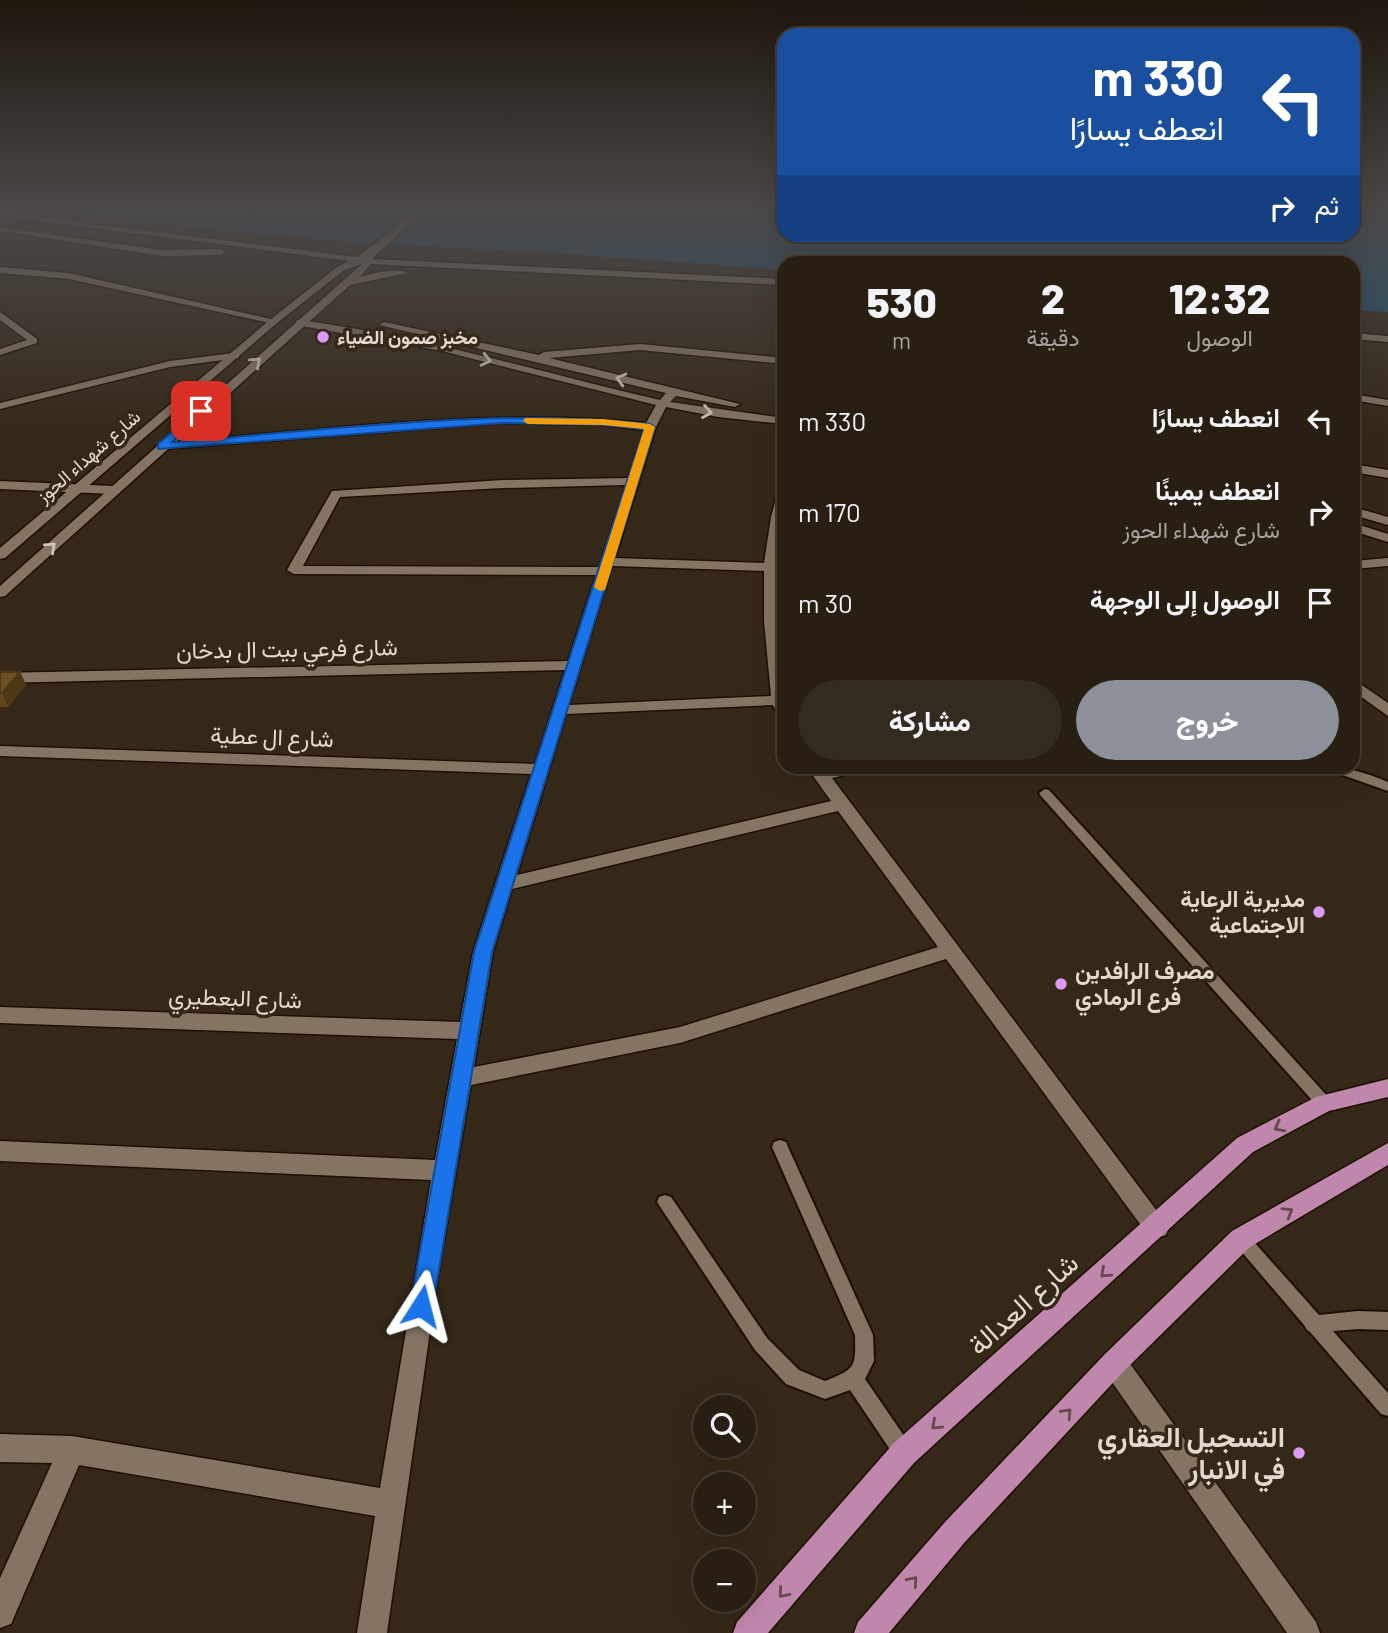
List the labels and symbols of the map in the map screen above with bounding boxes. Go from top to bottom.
place label: مخبز صمون الضياء [337,325,478,350]
marker: مخبز صمون الضياء [315,329,331,345]
one-way arrow [480,352,492,366]
one-way arrow [248,357,261,370]
one-way arrow [615,373,627,387]
pin [171,381,231,441]
street label: شارع شهداء الحوز [30,404,146,509]
one-way arrow [701,404,713,419]
one-way arrow [43,543,56,555]
street label: شارع فرعي بيت ال بدخان [176,632,398,670]
street label: شارع ال عطية [210,720,334,755]
place label: مديرية الرعاية الاجتماعية [1180,884,1305,939]
marker: مديرية الرعاية الاجتماعية [1311,904,1327,920]
place label: مصرف الرافدين فرع الرمادي [1075,956,1214,1016]
marker: مصرف الرافدين فرع الرمادي [1053,976,1069,992]
street label: شارع البعطيري [168,981,302,1019]
one-way arrow [1273,1119,1286,1133]
one-way arrow [1281,1207,1294,1220]
street label: شارع العدالة [960,1245,1086,1364]
one-way arrow [1100,1265,1113,1277]
position arrow [384,1269,458,1343]
one-way arrow [1058,1408,1071,1421]
one-way arrow [931,1417,944,1429]
place label: التسجيل العقاري في الانبار [1097,1419,1285,1493]
marker: التسجيل العقاري في الانبار [1291,1445,1307,1461]
one-way arrow [905,1576,917,1589]
one-way arrow [779,1585,791,1598]

